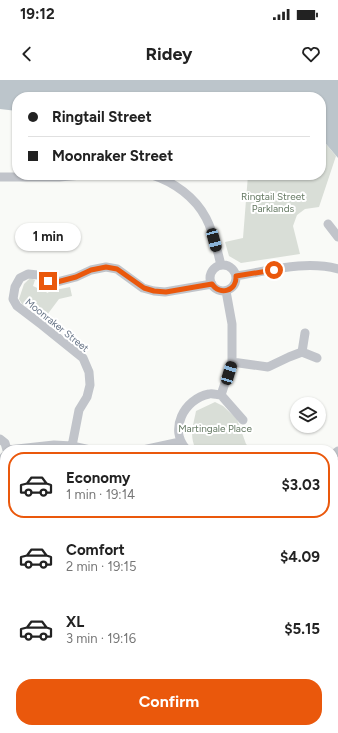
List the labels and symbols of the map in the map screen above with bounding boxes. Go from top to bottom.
park label: Ringtail Street Parklands [241,190,305,215]
callout: 1 min [15,223,81,251]
car [205,227,223,253]
route start [265,261,283,279]
route end [39,272,57,290]
street label: Moonraker Street [23,295,92,355]
car [220,360,238,386]
park label: Martingale Place [178,422,252,435]

